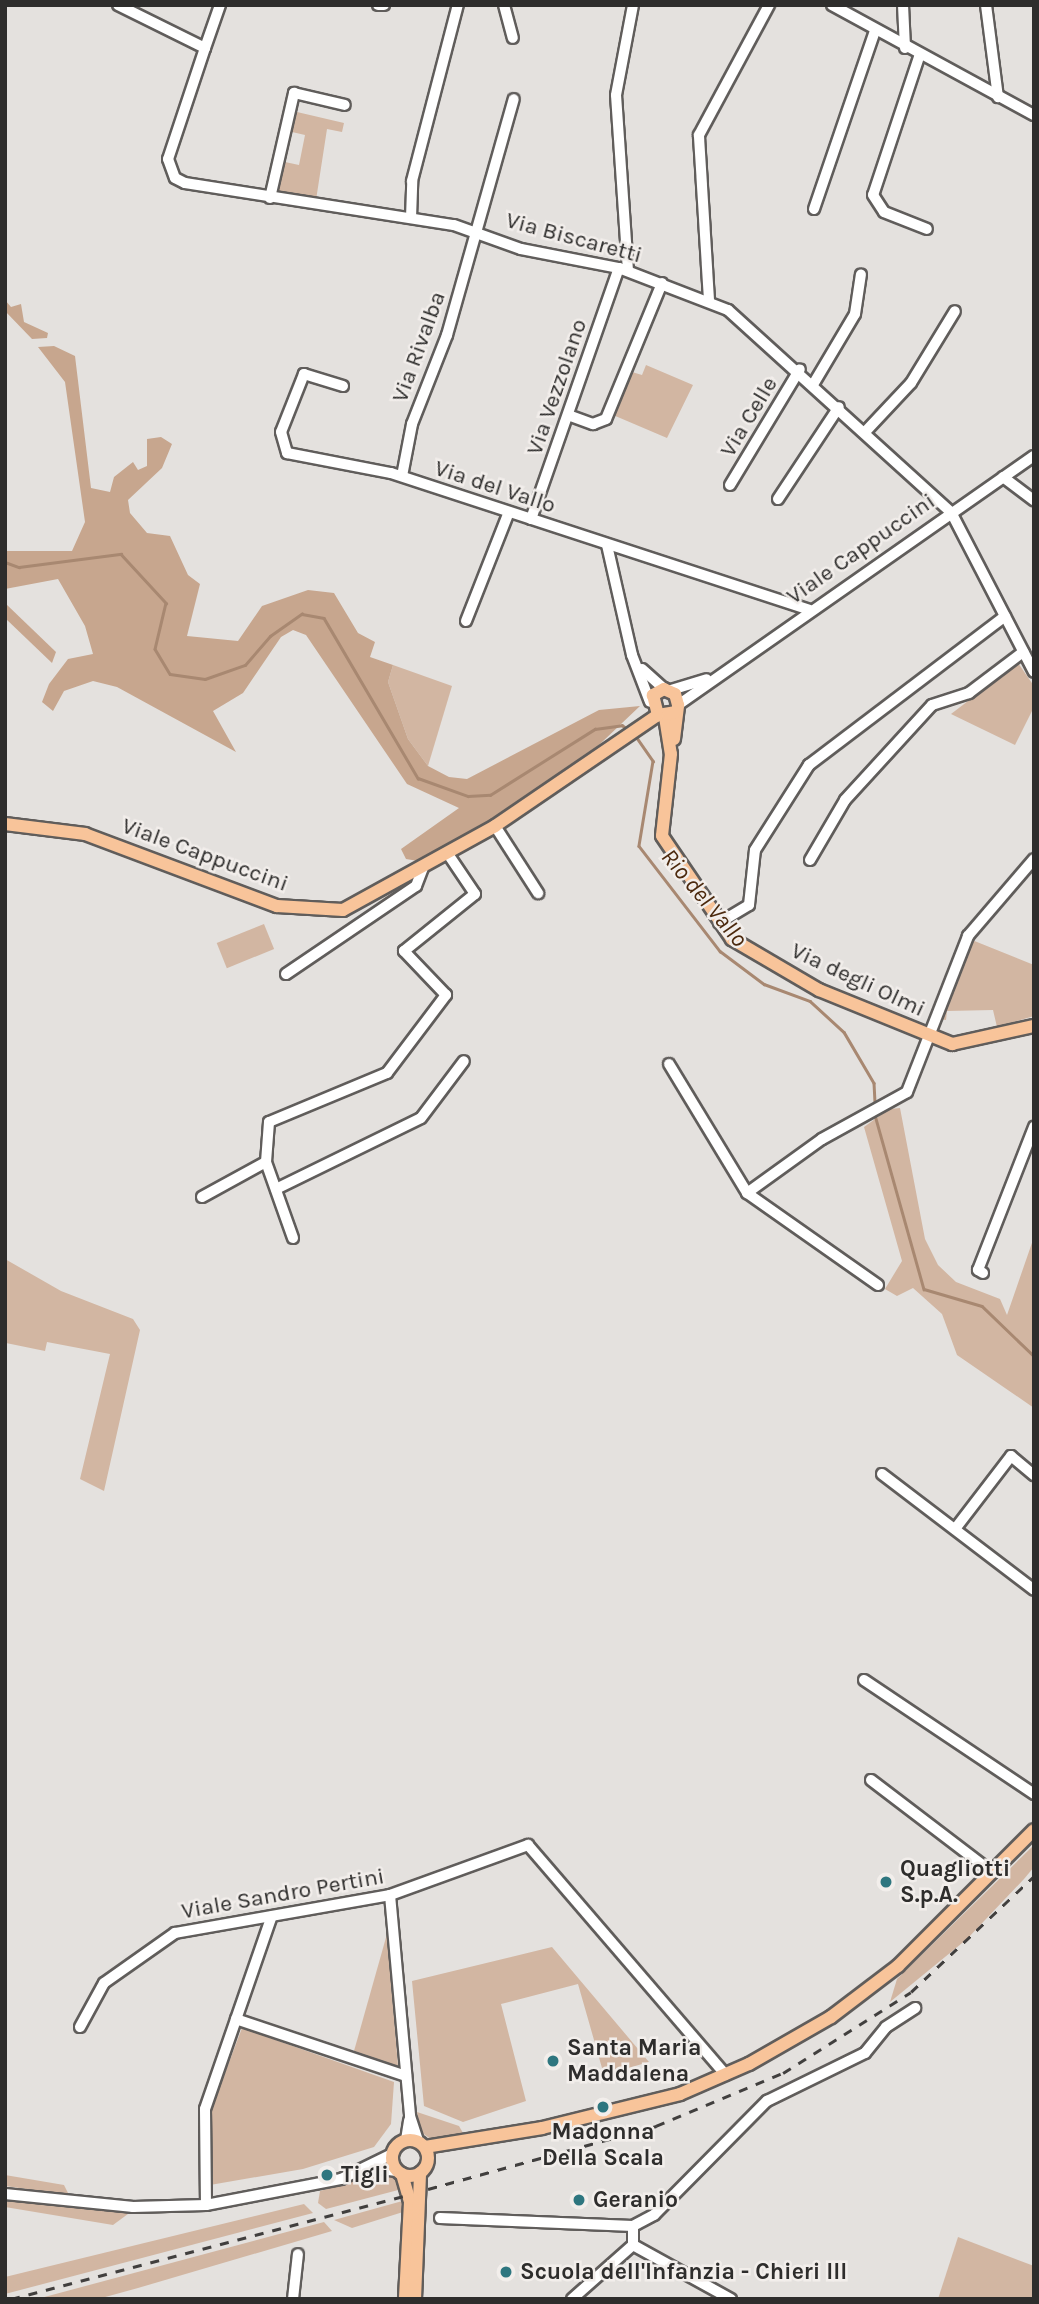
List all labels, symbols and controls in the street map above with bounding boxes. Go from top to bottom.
street label: Via Biscaretti [503,207,645,269]
street label: Via Rivalba [386,288,452,406]
street label: Via Vezzolano [521,315,593,459]
street label: Via Celle [714,372,784,462]
street label: Via del Vallo [431,454,559,520]
street label: Viale Cappuccini [781,487,941,611]
street label: Viale Cappuccini [118,812,292,898]
water label: Rio del Vallo [655,843,753,953]
street label: Via degli Olmi [787,937,929,1023]
place label: Quagliotti S.p.A. [900,1855,1010,1909]
street label: Viale Sandro Pertini [179,1863,387,1925]
marker: Quagliotti S.p.A. [878,1874,894,1890]
place label: Santa Maria Maddalena [567,2034,701,2088]
marker: Santa Maria Maddalena [545,2053,561,2069]
marker: Madonna Della Scala [595,2099,611,2115]
place label: Madonna Della Scala [542,2118,664,2172]
place label: Tigli [341,2161,389,2189]
marker: Tigli [319,2167,335,2183]
place label: Geranio [593,2186,678,2214]
marker: Geranio [571,2192,587,2208]
place label: Scuola dell'Infanzia - Chieri III [520,2258,847,2286]
marker: Scuola dell'Infanzia - Chieri III [498,2264,514,2280]

